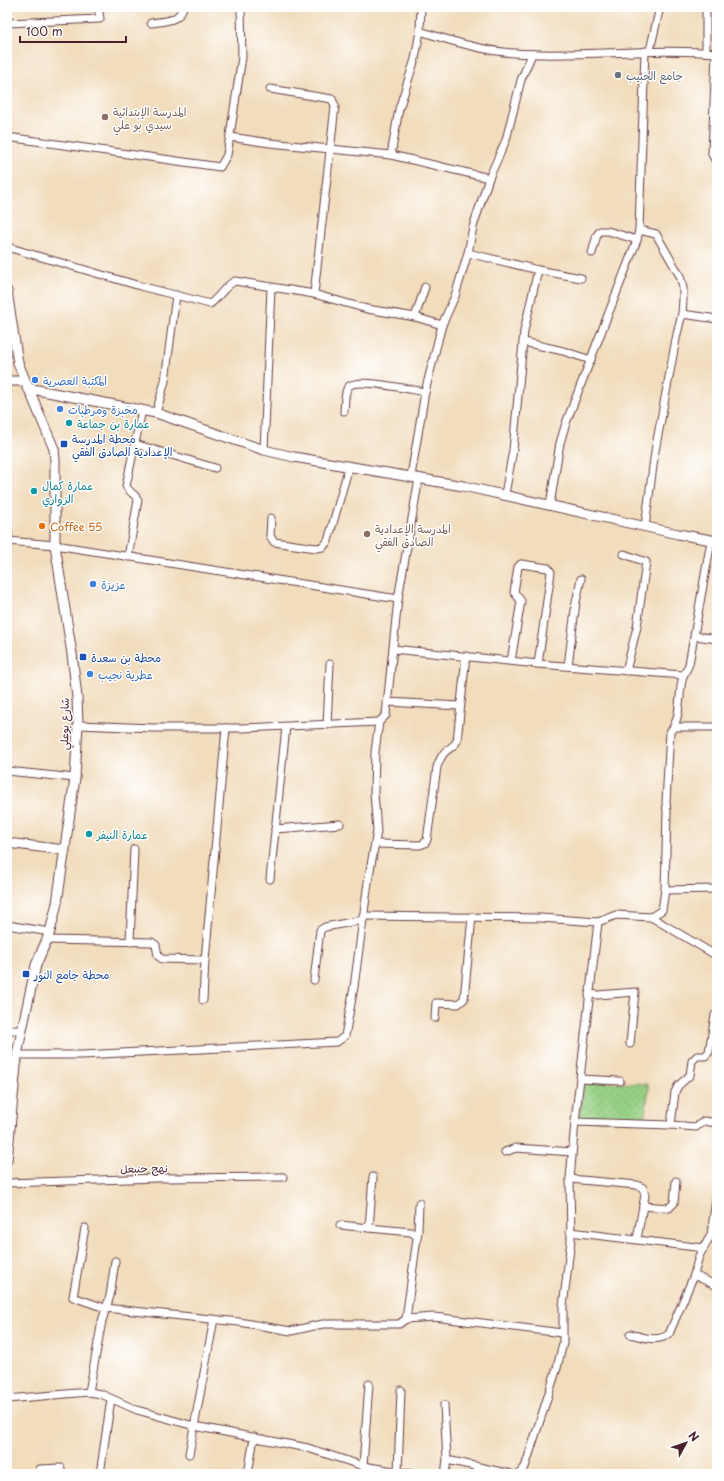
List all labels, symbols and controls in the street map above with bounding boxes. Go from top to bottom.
scale bar [20,18,126,44]
text: 100 m [26,22,63,40]
place label: جامع الحبيب [626,67,683,85]
marker: جامع الحبيب [613,70,623,80]
place label: المدرسة الإبتدائية سيدي بو علي [113,103,187,136]
marker: المدرسة الإبتدائية سيدي بو علي [100,112,110,122]
place label: المكتبة العصرية [43,372,107,389]
marker: المكتبة العصرية [30,375,40,385]
place label: مخبزة ومرطبات [68,401,138,418]
marker: مخبزة ومرطبات [55,404,65,414]
place label: عمارة بن جماعة [77,415,150,432]
marker: عمارة بن جماعة [64,418,74,428]
place label: محطة المدرسة الإعدادية الصادق الفقي [72,430,173,463]
marker: محطة المدرسة الإعدادية الصادق الفقي [59,439,69,449]
place label: عمارة كمال الزواري [42,477,94,508]
marker: عمارة كمال الزواري [29,486,39,496]
place label: Coffee 55 [50,518,103,535]
place label: المدرسة الإعدادية الصادق الفقي [375,520,451,553]
marker: Coffee 55 [37,521,47,531]
marker: المدرسة الإعدادية الصادق الفقي [362,529,372,539]
place label: عزيزة [101,576,126,593]
marker: عزيزة [88,579,98,589]
place label: محطة بن سعدة [91,649,161,666]
marker: محطة بن سعدة [78,652,88,662]
place label: عطرية نجيب [98,666,153,683]
marker: عطرية نجيب [85,669,95,679]
street label: شارع بوعلي [55,698,76,750]
place label: عمارة النيفر [96,826,148,843]
marker: عمارة النيفر [84,829,94,839]
place label: محطة جامع النور [33,966,109,984]
marker: محطة جامع النور [21,969,31,979]
street label: نهج حنبعل [120,1159,168,1177]
north arrow [666,1423,706,1463]
text: N [685,1427,704,1445]

